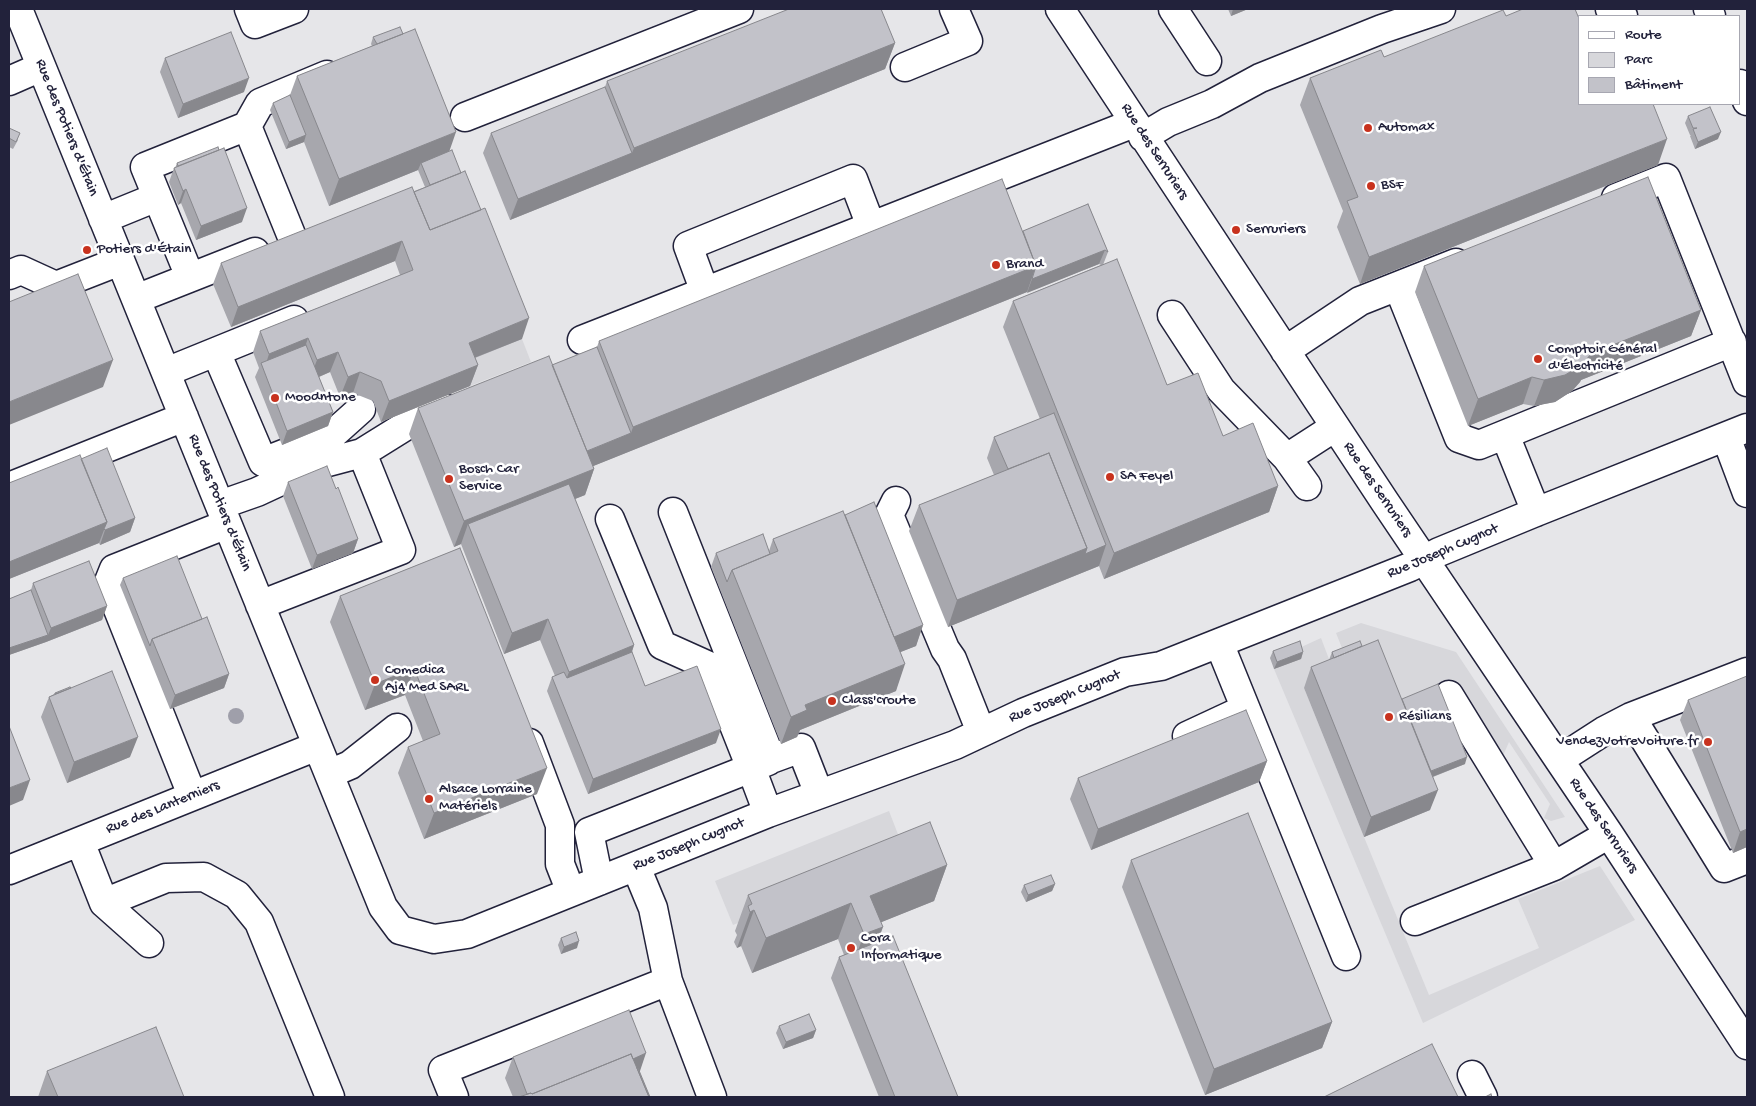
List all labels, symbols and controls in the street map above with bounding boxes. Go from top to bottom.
legend [1578,15,1741,105]
text: Route [1625,26,1662,44]
text: Parc [1625,51,1652,69]
street label: Rue des Potiers d'Étain [30,57,102,199]
text: Bâtiment [1625,76,1682,94]
street label: Rue des Serruriers [1116,100,1192,204]
place label: Automax [1378,119,1435,137]
marker: Automax [1362,122,1374,134]
place label: BSF [1381,177,1403,195]
marker: BSF [1365,180,1377,192]
place label: Serruriers [1246,221,1305,239]
marker: Serruriers [1230,224,1242,236]
place label: Potiers d'Étain [97,241,191,259]
marker: Potiers d'Étain [81,244,93,256]
place label: Brand [1006,256,1043,274]
marker: Brand [990,259,1002,271]
place label: Comptoir Général d'Électricité [1548,341,1657,376]
marker: Comptoir Général d'Électricité [1532,353,1544,365]
place label: Moodntone [285,389,356,407]
marker: Moodntone [269,392,281,404]
street label: Rue des Potiers d'Étain [183,432,255,574]
street label: Rue des Serruriers [1338,439,1416,541]
place label: Bosch Car Service [459,461,518,496]
place label: SA Feyel [1120,468,1173,486]
marker: SA Feyel [1104,471,1116,483]
marker: Bosch Car Service [443,473,455,485]
street label: Rue Joseph Cugnot [1385,520,1501,584]
place label: Comedica Aj4 Med SARL [385,662,469,697]
street label: Rue Joseph Cugnot [1007,666,1123,728]
marker: Comedica Aj4 Med SARL [369,674,381,686]
place label: Class'croute [842,692,916,710]
marker: Class'croute [826,695,838,707]
place label: Résilians [1399,708,1451,726]
marker: Résilians [1383,711,1395,723]
place label: VendezVotreVoiture.fr [1556,733,1698,751]
marker: VendezVotreVoiture.fr [1702,736,1714,748]
street label: Rue des Serruriers [1564,775,1642,877]
street label: Rue des Lanterniers [104,777,222,839]
place label: Alsace Lorraine Matériels [439,781,532,816]
marker: Alsace Lorraine Matériels [423,793,435,805]
street label: Rue Joseph Cugnot [631,814,747,876]
place label: Cora Informatique [861,930,942,965]
marker: Cora Informatique [845,942,857,954]

